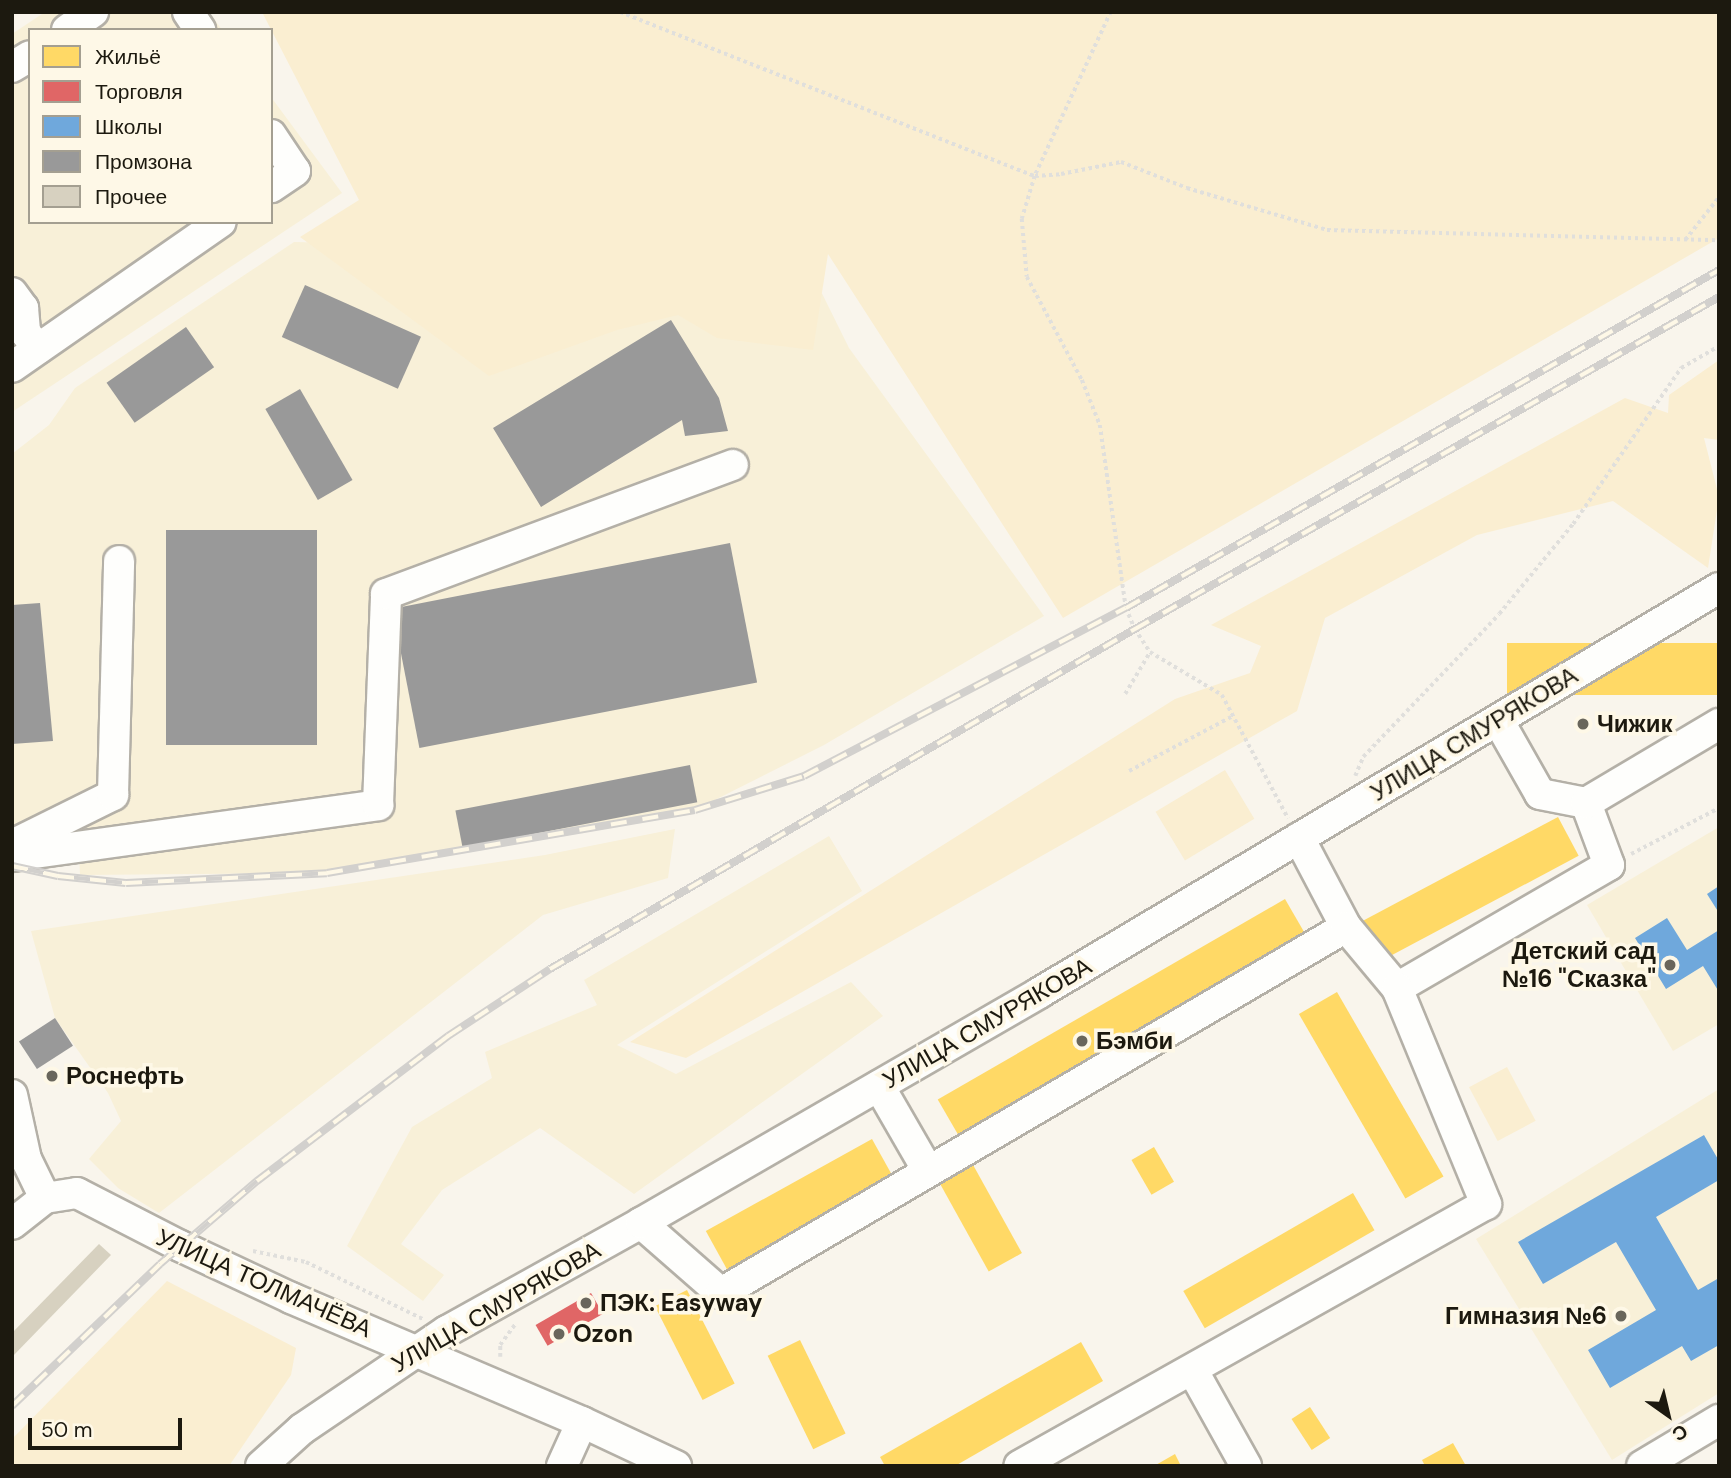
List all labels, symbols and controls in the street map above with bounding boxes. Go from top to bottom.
legend [28,28,273,224]
text: Жильё [95,43,161,71]
text: Торговля [95,78,183,106]
text: Школы [95,113,162,141]
text: Промзона [95,148,192,176]
text: Прочее [95,183,167,211]
street label: УЛИЦА СМУРЯКОВА [1365,661,1583,807]
place label: Чижик [1597,710,1672,738]
marker: Чижик [1575,716,1591,732]
place label: Детский сад №16 "Сказка" [1502,937,1656,993]
street label: УЛИЦА СМУРЯКОВА [877,951,1097,1095]
marker: Детский сад №16 "Сказка" [1662,957,1678,973]
place label: Бэмби [1096,1027,1173,1055]
marker: Бэмби [1074,1033,1090,1049]
place label: Роснефть [66,1062,184,1090]
marker: Роснефть [44,1068,60,1084]
street label: УЛИЦА ТОЛМАЧЁВА [152,1223,376,1343]
street label: УЛИЦА СМУРЯКОВА [386,1235,606,1379]
place label: ПЭК: Easyway [600,1289,763,1317]
marker: ПЭК: Easyway [578,1295,594,1311]
place label: Гимназия №6 [1445,1302,1607,1330]
marker: Гимназия №6 [1613,1308,1629,1324]
place label: Ozon [573,1320,633,1348]
marker: Ozon [551,1326,567,1342]
north arrow [1633,1380,1703,1450]
scale bar [32,1404,186,1448]
text: 50 m [41,1416,92,1444]
text: С [1667,1419,1693,1447]

